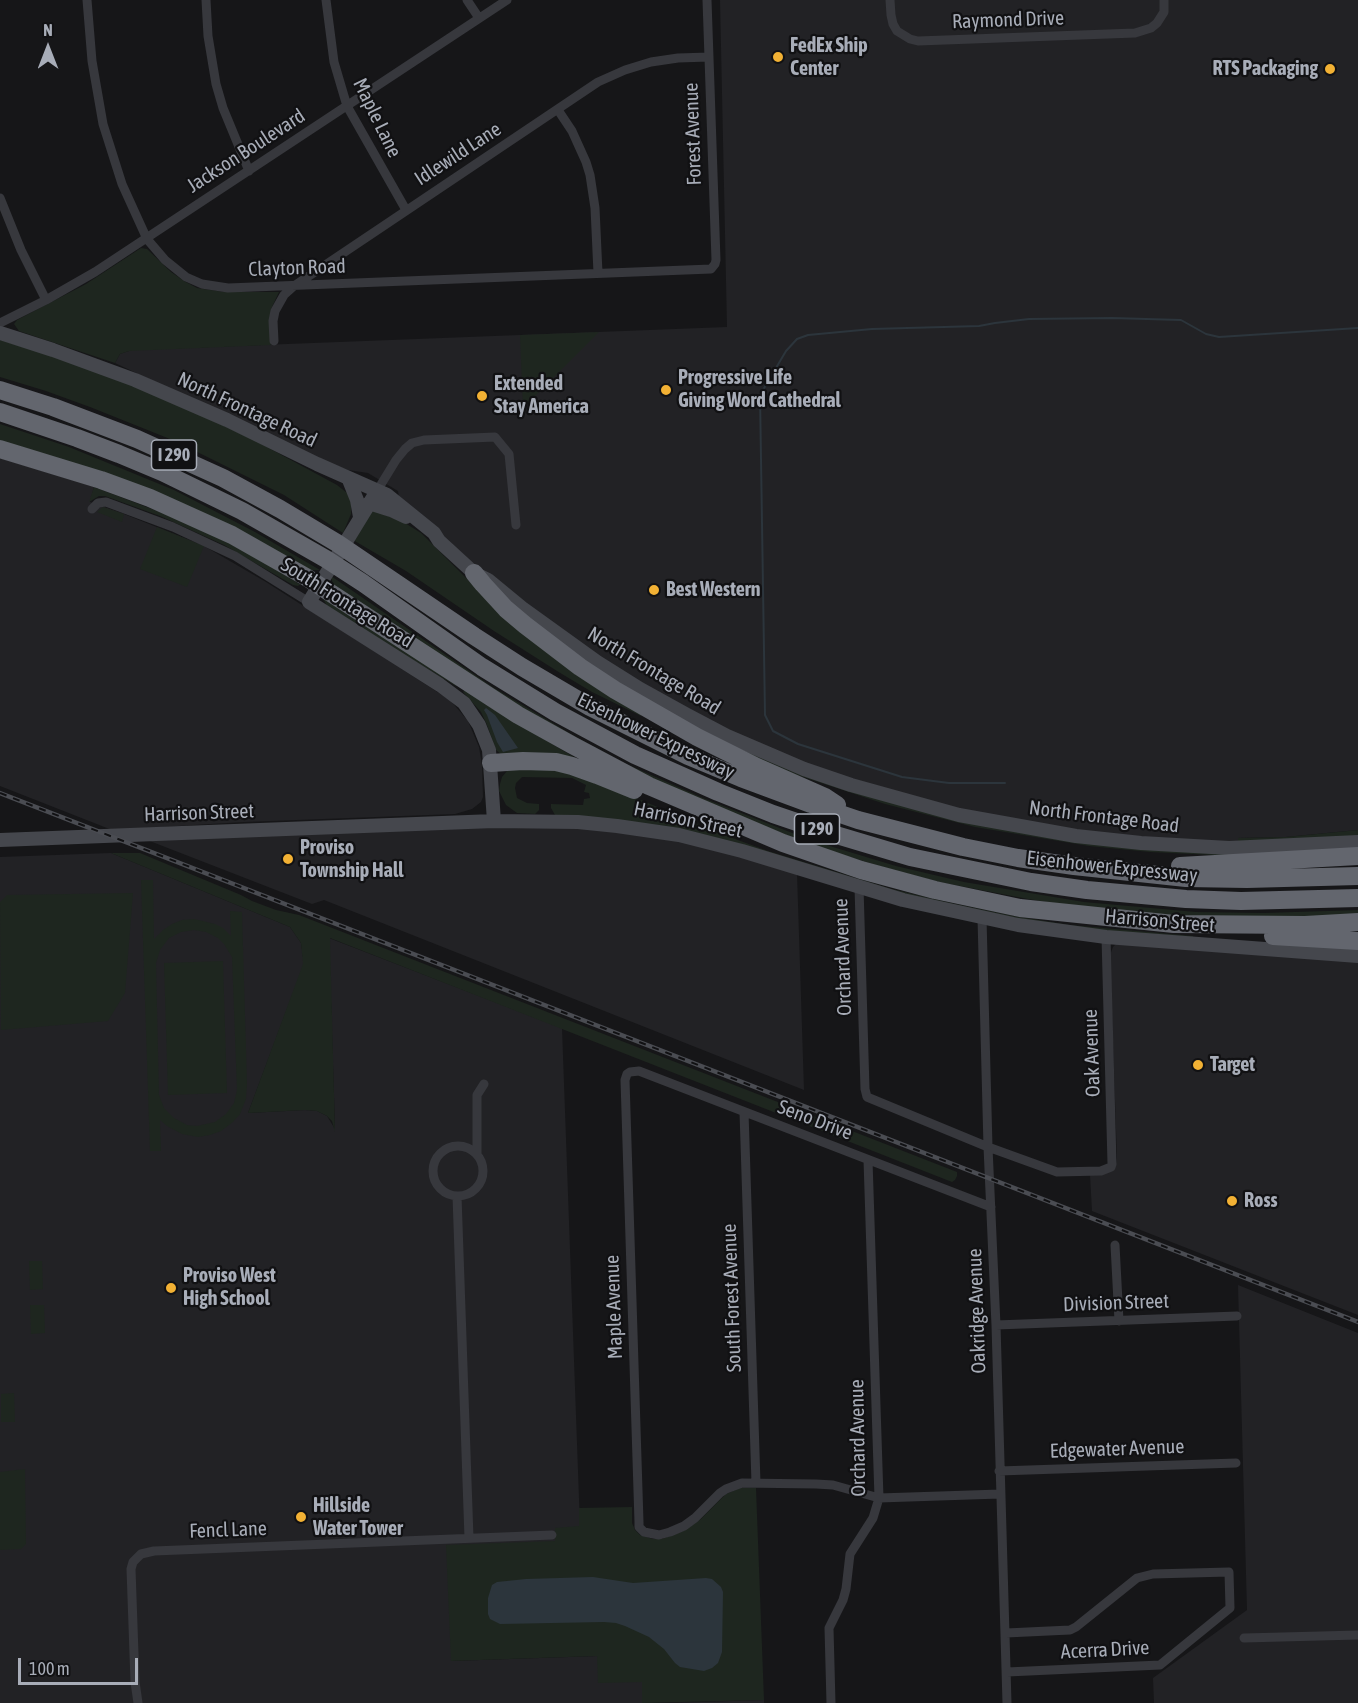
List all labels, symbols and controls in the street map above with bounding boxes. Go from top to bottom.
street label: Raymond Drive [952,6,1064,34]
north arrow [18,18,78,78]
text: N [43,21,53,39]
place label: FedEx Ship Center [790,34,868,81]
marker: FedEx Ship Center [771,50,785,64]
place label: RTS Packaging [1212,57,1318,81]
marker: RTS Packaging [1323,62,1337,76]
street label: Maple Lane [348,75,406,161]
street label: Forest Avenue [679,82,707,186]
street label: Jackson Boulevard [182,104,310,198]
street label: Idlewild Lane [410,117,506,191]
street label: Clayton Road [248,254,346,282]
place label: Progressive Life Giving Word Cathedral [678,366,841,413]
street label: North Frontage Road [173,367,321,453]
place label: Extended Stay America [494,372,589,419]
marker: Progressive Life Giving Word Cathedral [659,383,673,397]
marker: Extended Stay America [475,389,489,403]
road number: I 290 [152,440,196,470]
street label: South Frontage Road [276,553,418,653]
place label: Best Western [666,578,760,602]
marker: Best Western [647,583,661,597]
street label: North Frontage Road [583,622,725,720]
street label: Eisenhower Expressway [574,688,738,784]
street label: North Frontage Road [1028,796,1180,838]
street label: Harrison Street [632,797,744,843]
street label: Harrison Street [144,799,254,827]
road number: I 290 [794,814,840,844]
place label: Proviso Township Hall [300,836,404,883]
street label: Eisenhower Expressway [1025,846,1199,888]
marker: Proviso Township Hall [281,852,295,866]
street label: Orchard Avenue [829,898,857,1016]
street label: Harrison Street [1104,904,1216,938]
street label: Oak Avenue [1078,1009,1106,1097]
place label: Target [1210,1053,1255,1077]
marker: Target [1191,1058,1205,1072]
street label: Seno Drive [774,1095,856,1145]
place label: Ross [1244,1189,1278,1213]
marker: Ross [1225,1194,1239,1208]
street label: South Forest Avenue [717,1223,747,1373]
street label: Oakridge Avenue [963,1248,991,1374]
street label: Maple Avenue [600,1254,628,1360]
place label: Proviso West High School [183,1264,276,1311]
marker: Proviso West High School [164,1281,178,1295]
street label: Division Street [1063,1289,1169,1317]
street label: Orchard Avenue [845,1379,871,1497]
street label: Edgewater Avenue [1049,1435,1185,1463]
place label: Hillside Water Tower [313,1494,403,1541]
marker: Hillside Water Tower [294,1510,308,1524]
street label: Fencl Lane [189,1517,267,1543]
street label: Acerra Drive [1060,1636,1150,1664]
scale bar [21,1646,141,1684]
text: 100 m [29,1658,70,1679]

